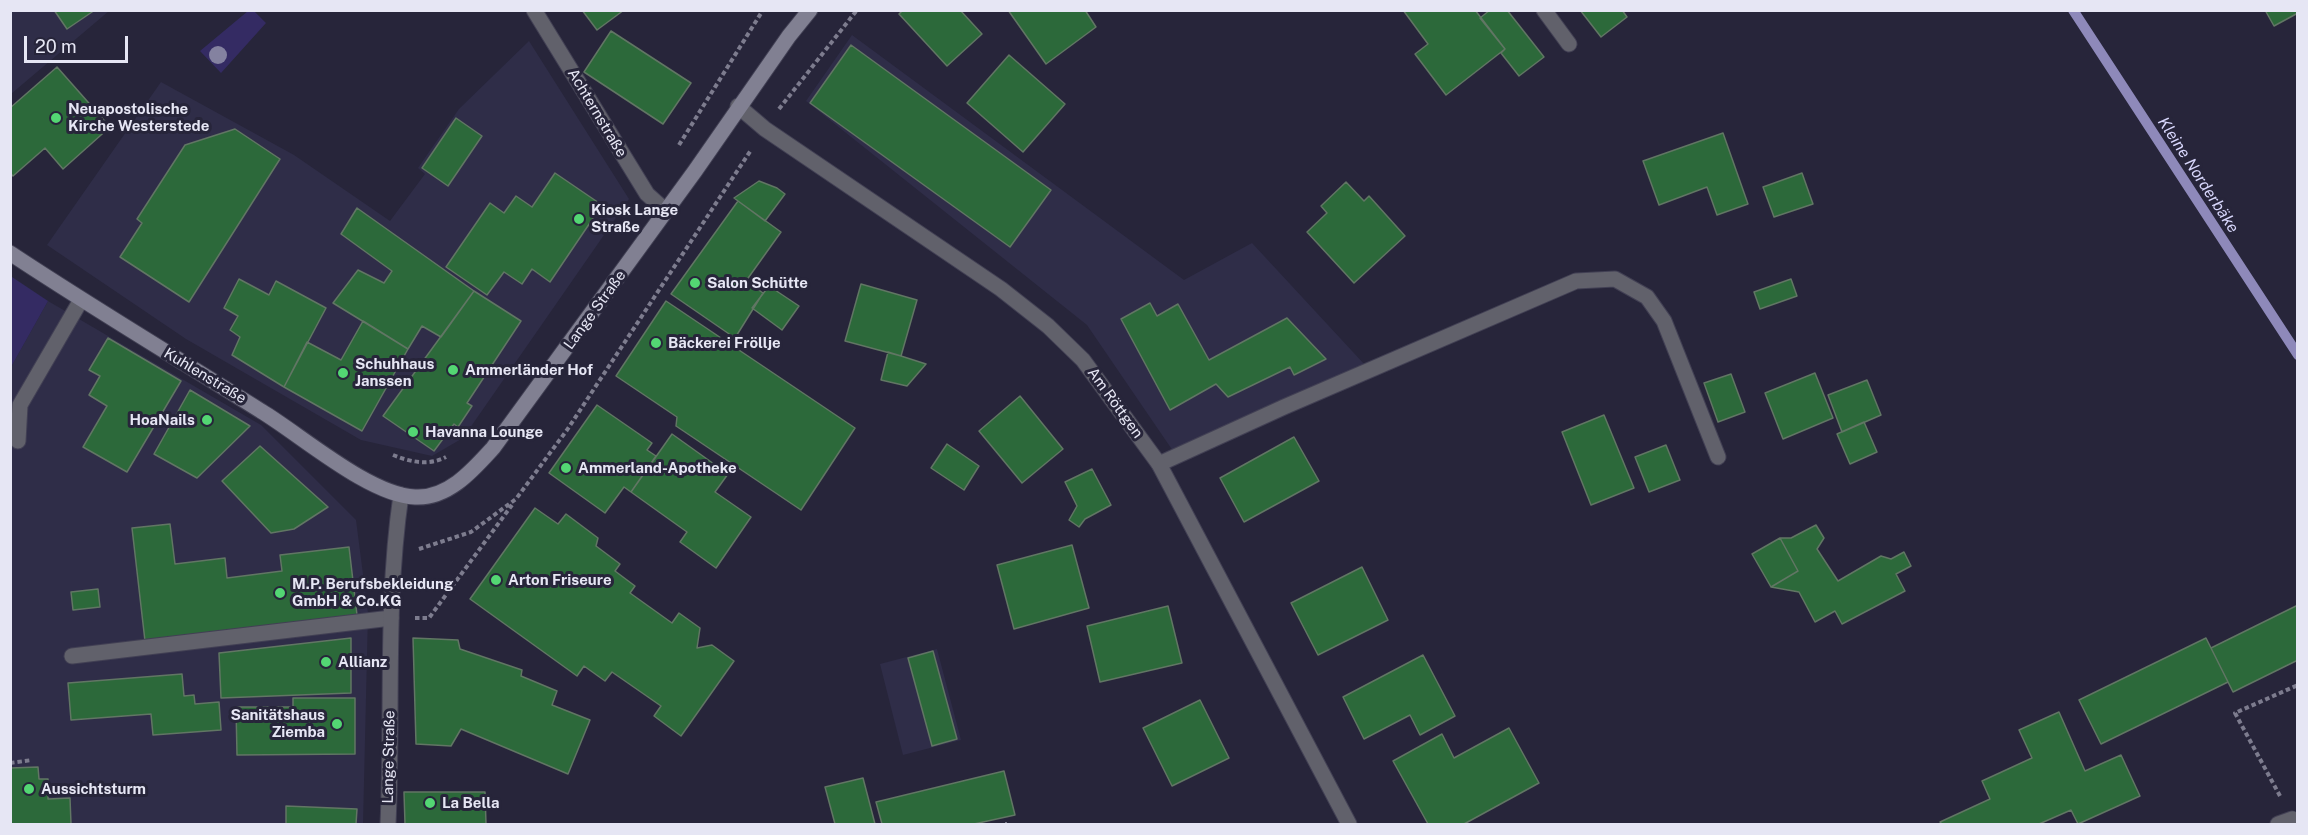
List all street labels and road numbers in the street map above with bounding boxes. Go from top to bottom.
street label: Achternstraße [564,66,630,160]
street label: Lange Straße [560,267,630,353]
street label: Kuhlenstraße [161,344,249,408]
street label: Am Röttgen [1083,364,1147,442]
street label: Lange Straße [379,710,399,804]

